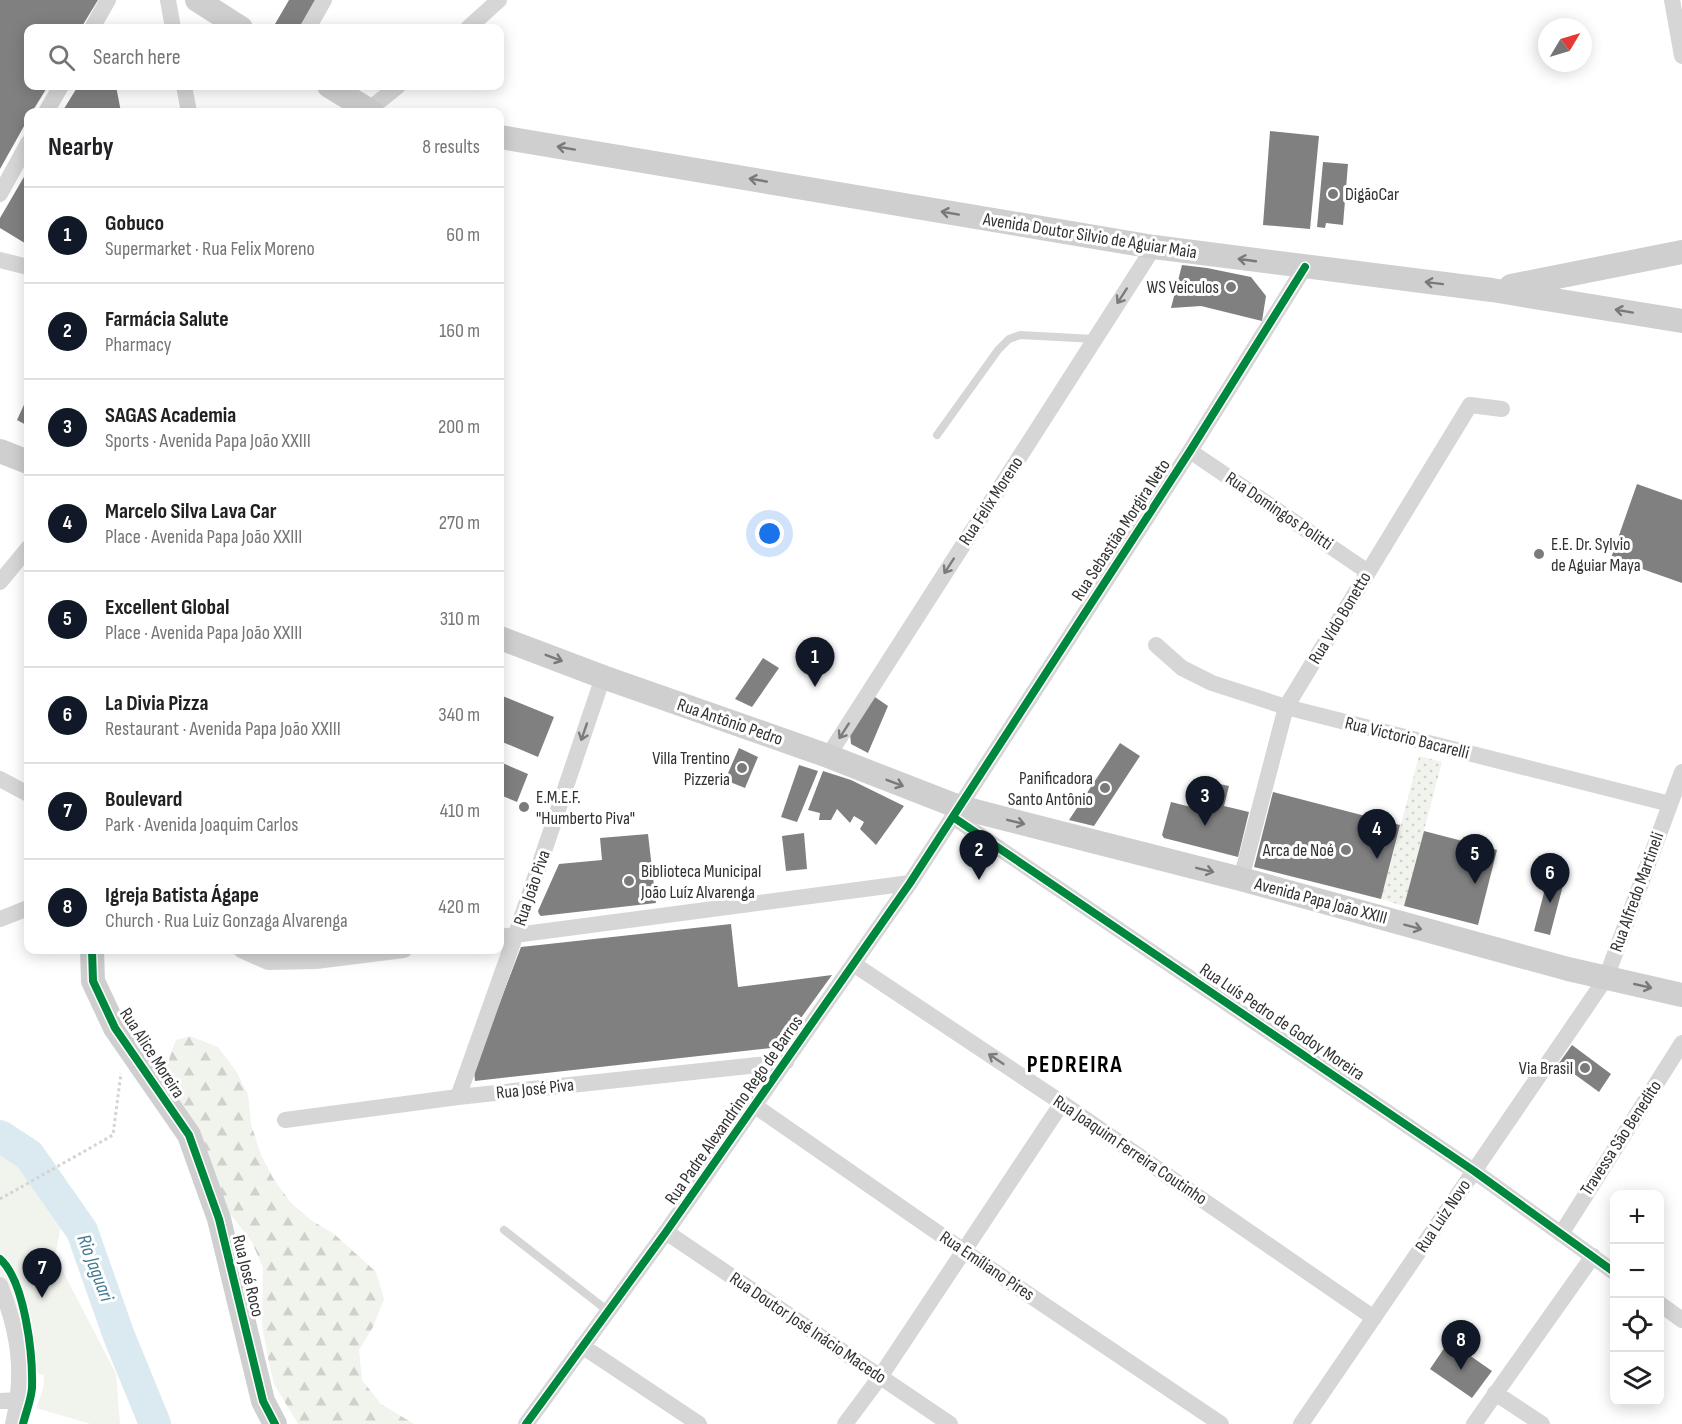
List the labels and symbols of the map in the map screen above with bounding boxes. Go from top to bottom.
north arrow [1538,18,1592,72]
one-way arrow [556,142,576,153]
one-way arrow [749,175,768,186]
place label: DigãoCar [1345,184,1399,205]
marker: DigãoCar [1326,187,1340,201]
one-way arrow [941,207,961,218]
street label: Avenida Doutor Silvio de Aguiar Maia [981,209,1198,263]
one-way arrow [1237,254,1257,265]
place label: WS Veículos [1147,277,1219,298]
one-way arrow [1424,277,1444,288]
marker: WS Veículos [1224,280,1238,294]
one-way arrow [1116,287,1128,304]
one-way arrow [1615,305,1635,316]
street label: Rua Felix Moreno [955,453,1027,549]
street label: Rua Sebastião Morgira Neto [1067,455,1175,605]
street label: Rua Domingos Politti [1221,467,1337,555]
your location [755,519,784,548]
place label: E.E. Dr. Sylvio de Aguiar Maya [1551,534,1641,576]
marker: E.E. Dr. Sylvio de Aguiar Maya [1532,547,1546,561]
one-way arrow [943,558,955,574]
street label: Rua Vido Bonetto [1304,568,1376,668]
pin: 1 [796,638,834,687]
one-way arrow [544,654,563,665]
street label: Rua Antônio Pedro [674,694,786,750]
street label: Rua Victorio Bacarelli [1343,712,1471,764]
one-way arrow [578,722,589,741]
one-way arrow [838,722,850,739]
place label: Villa Trentino Pizzeria [652,748,730,790]
marker: Villa Trentino Pizzeria [735,761,749,775]
place label: Panificadora Santo Antônio [1008,768,1093,810]
pin: 3 [1186,776,1224,826]
one-way arrow [885,778,904,789]
marker: Panificadora Santo Antônio [1098,781,1112,795]
place label: E.M.E.F. "Humberto Piva" [536,787,635,829]
marker: E.M.E.F. "Humberto Piva" [517,800,531,814]
pin: 4 [1358,810,1396,859]
one-way arrow [1006,816,1025,828]
street label: Rua Alfredo Martineli [1606,829,1668,955]
pin: 2 [960,830,998,880]
pin: 5 [1456,834,1494,884]
place label: Arca de Noé [1262,840,1334,861]
marker: Arca de Noé [1339,843,1353,857]
street label: Rua João Piva [509,847,555,929]
pin: 6 [1530,854,1570,903]
place label: Biblioteca Municipal João Luíz Alvarenga [640,861,761,903]
one-way arrow [1195,865,1214,877]
street label: Avenida Papa João XXIII [1252,873,1389,929]
marker: Biblioteca Municipal João Luíz Alvarenga [622,874,636,888]
one-way arrow [1403,921,1422,933]
street label: Rua Luís Pedro de Godoy Moreira [1196,959,1368,1085]
one-way arrow [1633,981,1652,993]
street label: Rua Alice Moreira [115,1004,189,1102]
street label: Rua Padre Alexandrino Rego de Barros [661,1012,807,1208]
district label: PEDREIRA [1027,1050,1123,1079]
one-way arrow [989,1053,1005,1065]
place label: Via Brasil [1519,1058,1573,1079]
marker: Via Brasil [1578,1061,1592,1075]
street label: Rua José Piva [495,1074,575,1104]
street label: Travessa São Benedito [1576,1077,1666,1199]
street label: Rua Joaquim Ferreira Coutinho [1049,1091,1211,1209]
street label: Rua Luiz Novo [1411,1176,1475,1256]
street label: Rua Emíliano Pires [936,1227,1038,1305]
water label: Rio Jaguari [71,1231,119,1306]
street label: Rua José Roco [228,1233,268,1319]
pin: 7 [22,1248,62,1298]
street label: Rua Doutor José Inácio Macedo [726,1268,890,1388]
pin: 8 [1442,1320,1480,1370]

